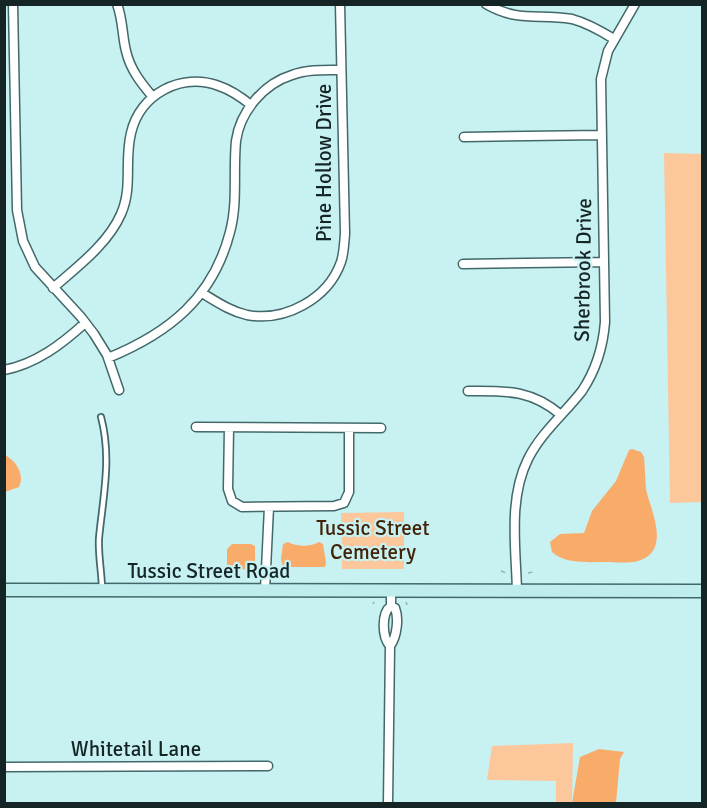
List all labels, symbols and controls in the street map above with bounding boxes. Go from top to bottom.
street label: Pine Hollow Drive [311,84,337,242]
street label: Sherbrook Drive [569,198,597,342]
park label: Tussic Street Cemetery [316,515,430,565]
street label: Tussic Street Road [128,558,290,584]
street label: Whitetail Lane [71,736,201,762]

